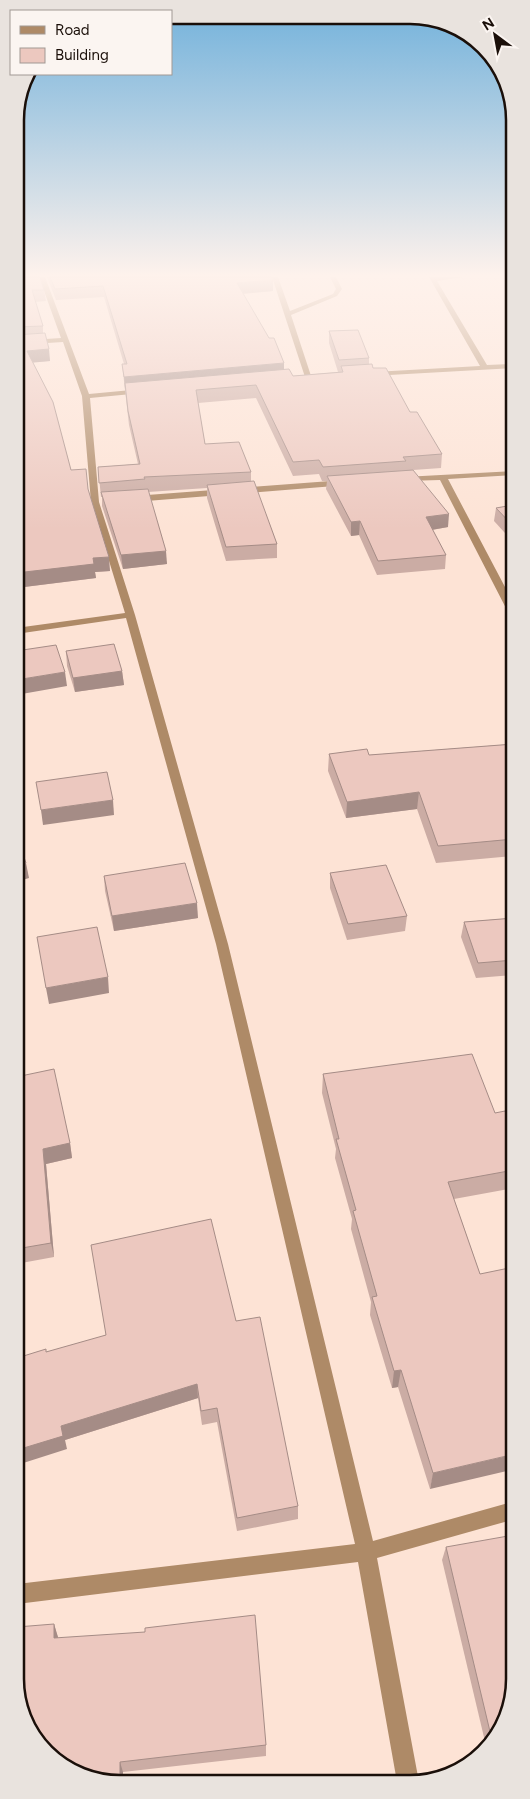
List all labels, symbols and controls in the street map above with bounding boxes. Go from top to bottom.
legend [10,10,172,75]
north arrow [470,10,520,60]
text: N [479,14,497,34]
text: Road [55,21,90,39]
text: Building [55,46,109,64]

